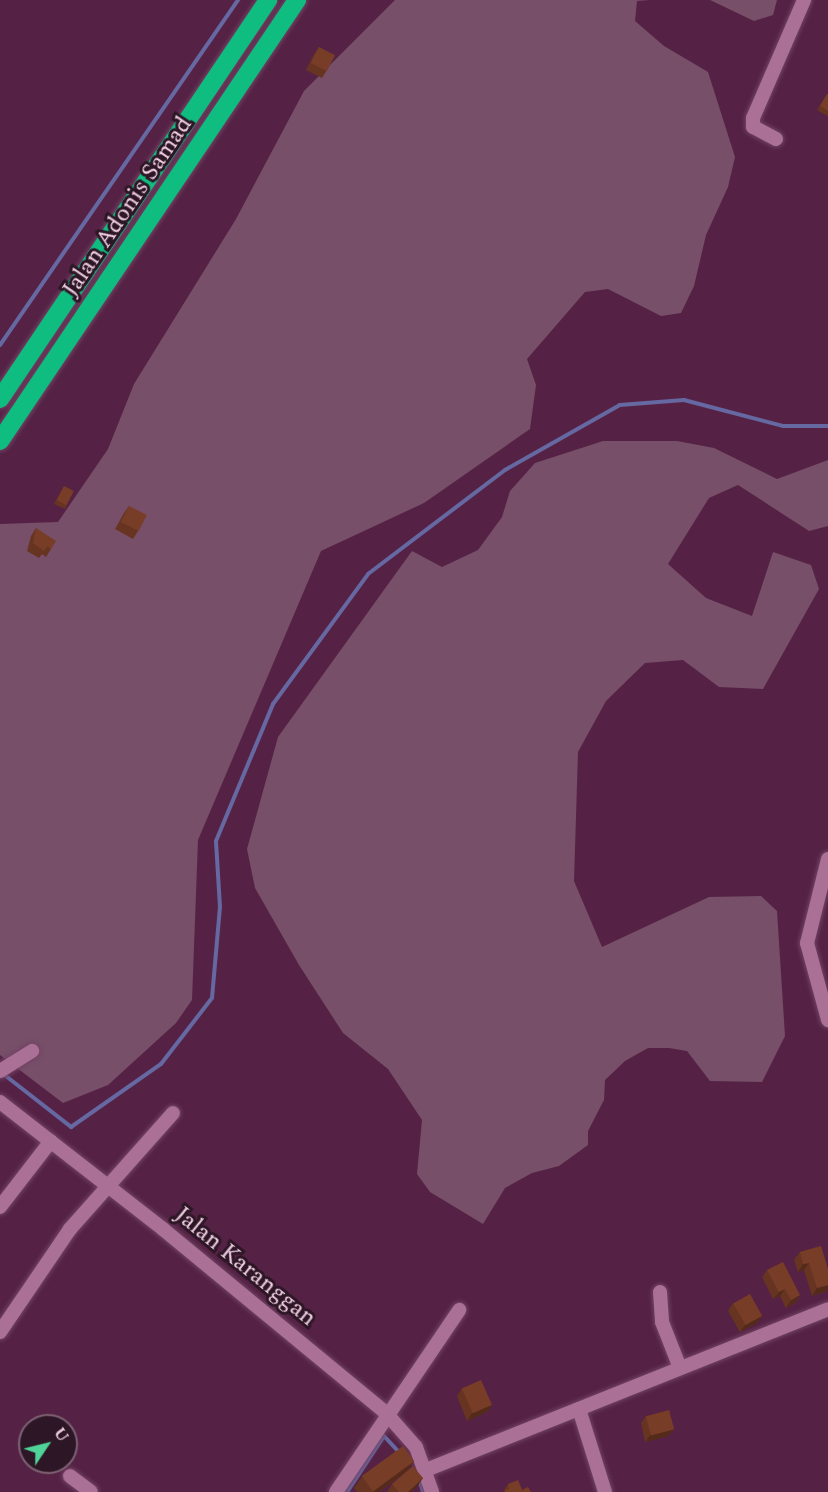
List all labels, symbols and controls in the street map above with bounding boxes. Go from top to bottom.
street label: Jalan Adonis Samad [57,111,199,303]
street label: Jalan Karanggan [168,1201,322,1333]
north arrow [18,1414,78,1474]
text: U [47,1422,75,1447]

